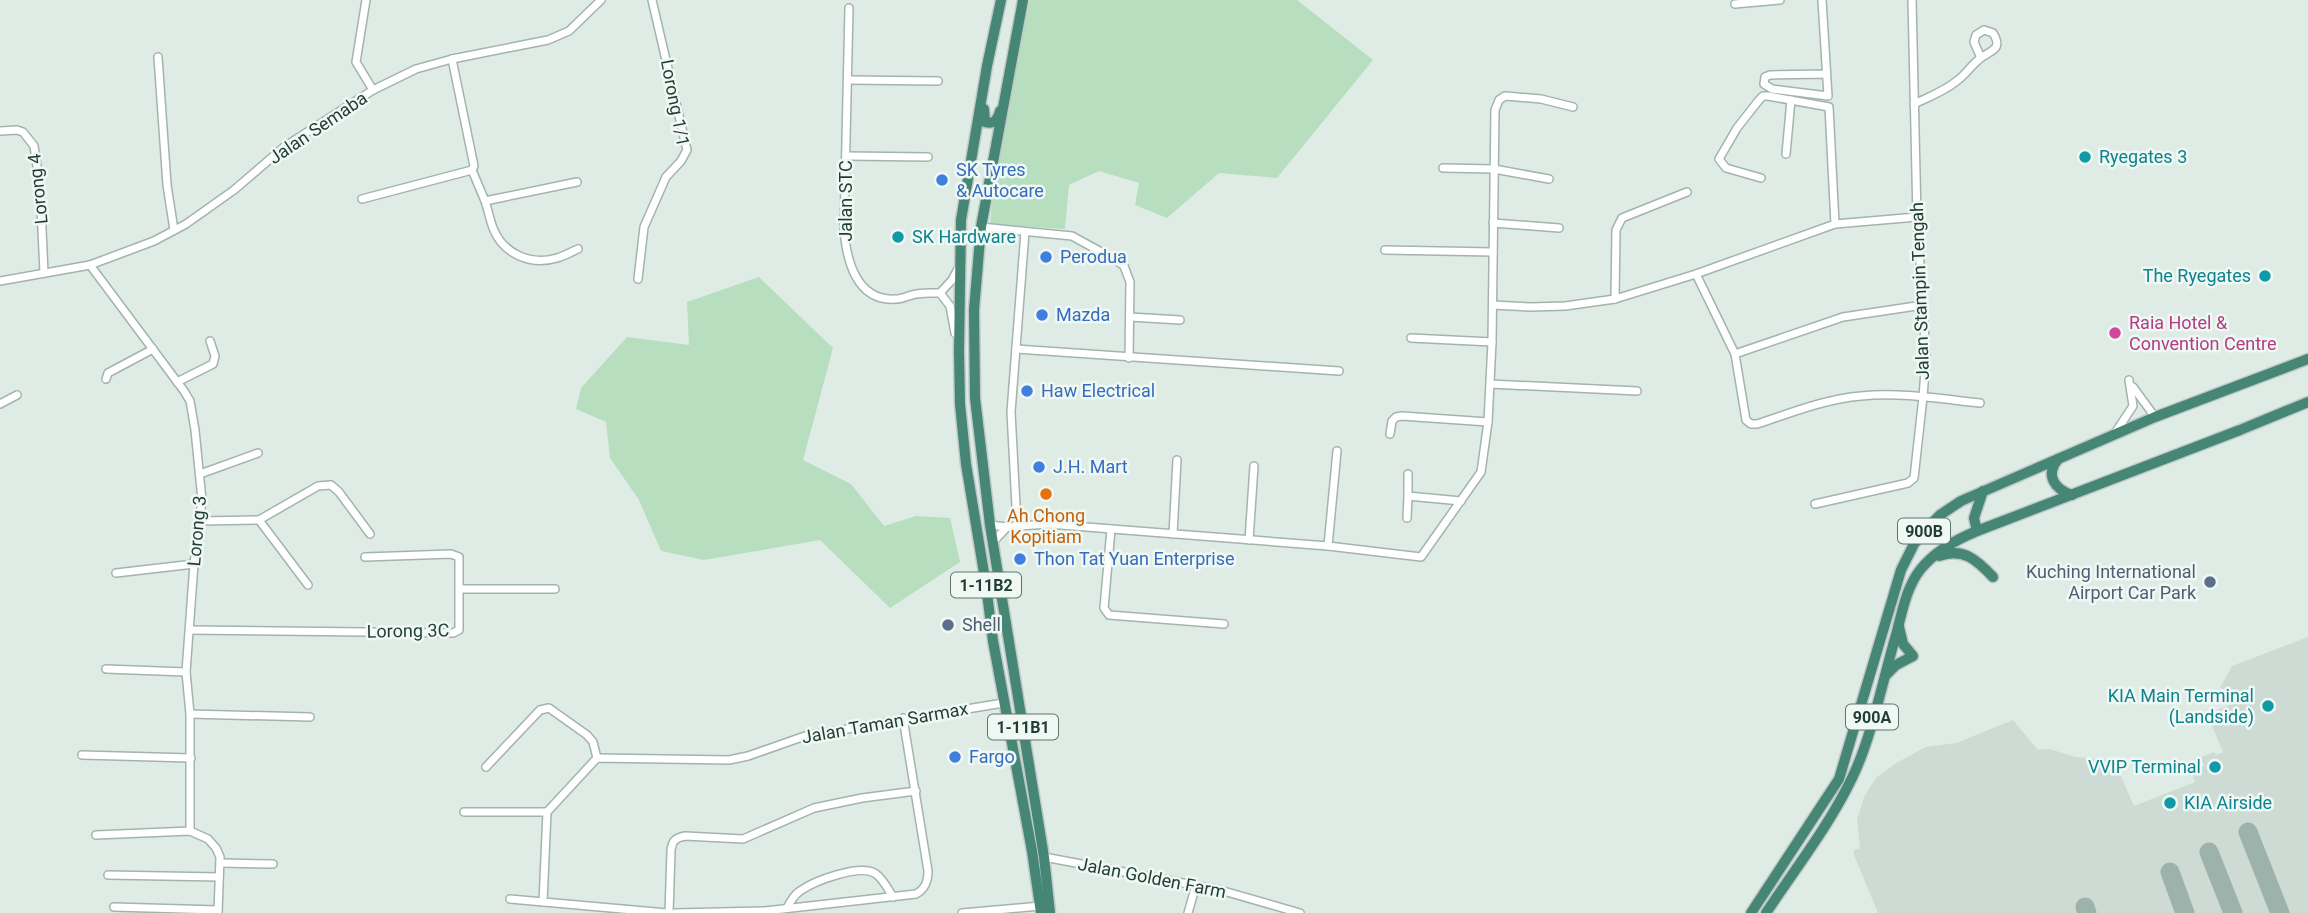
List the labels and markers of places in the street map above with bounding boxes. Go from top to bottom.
place label: Ryegates 3 [2099,146,2187,167]
marker: Ryegates 3 [2077,149,2093,165]
place label: SK Tyres & Autocare [956,159,1044,201]
marker: SK Tyres & Autocare [934,172,950,188]
place label: SK Hardware [912,226,1016,247]
marker: SK Hardware [890,229,906,245]
place label: Perodua [1060,246,1127,267]
marker: Perodua [1038,249,1054,265]
place label: The Ryegates [2143,265,2251,286]
marker: The Ryegates [2257,268,2273,284]
place label: Mazda [1056,304,1110,325]
marker: Mazda [1034,307,1050,323]
place label: Raia Hotel & Convention Centre [2129,312,2277,354]
marker: Raia Hotel & Convention Centre [2107,325,2123,341]
place label: Haw Electrical [1041,380,1155,401]
marker: Haw Electrical [1019,383,1035,399]
place label: J.H. Mart [1053,456,1128,477]
marker: J.H. Mart [1031,459,1047,475]
marker: Ah Chong Kopitiam [1038,486,1054,502]
place label: Ah Chong Kopitiam [1007,505,1085,547]
place label: Thon Tat Yuan Enterprise [1034,548,1235,569]
marker: Thon Tat Yuan Enterprise [1012,551,1028,567]
place label: Kuching International Airport Car Park [2026,561,2197,603]
marker: Kuching International Airport Car Park [2202,574,2218,590]
place label: Shell [962,614,1001,635]
marker: Shell [940,617,956,633]
place label: KIA Main Terminal (Landside) [2108,685,2254,728]
marker: KIA Main Terminal (Landside) [2260,698,2276,714]
place label: Fargo [969,746,1015,767]
marker: Fargo [947,749,963,765]
place label: VVIP Terminal [2088,756,2201,777]
marker: VVIP Terminal [2207,759,2223,775]
place label: KIA Airside [2184,792,2272,813]
marker: KIA Airside [2162,795,2178,811]

